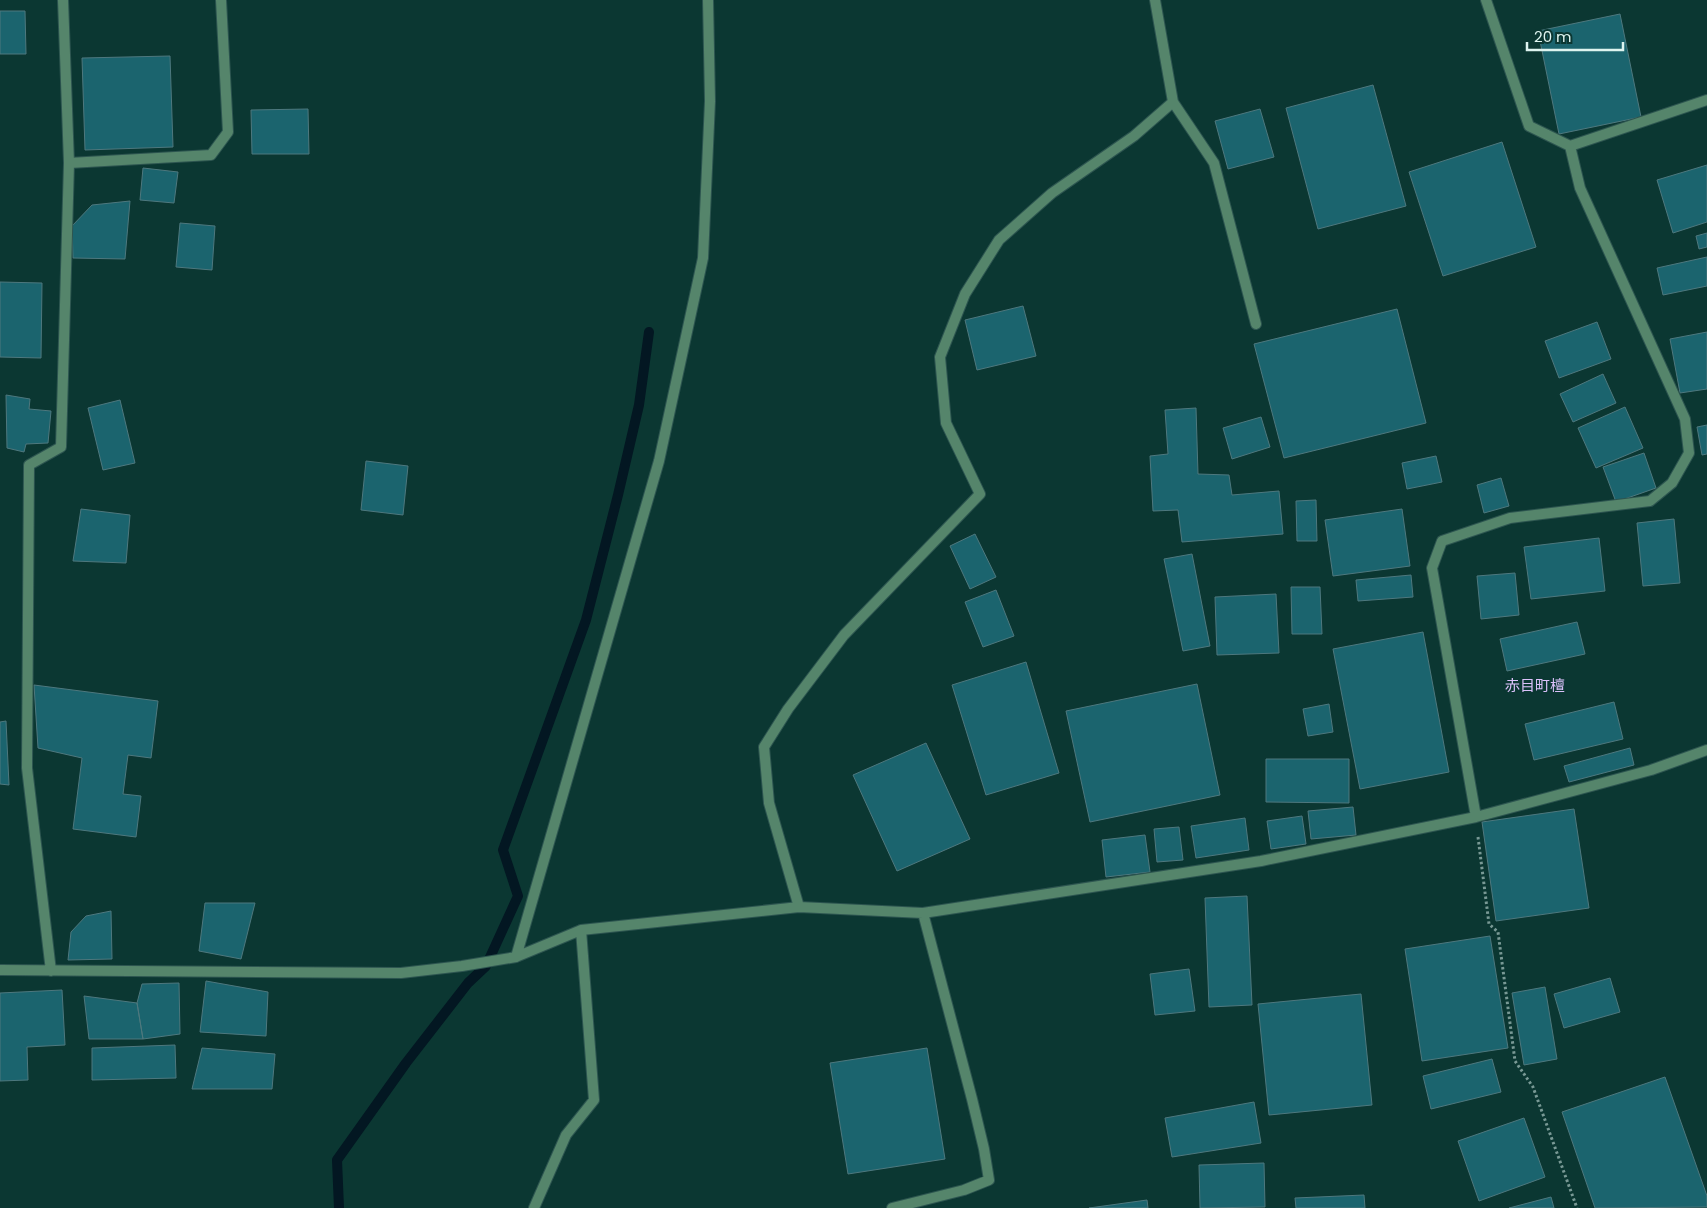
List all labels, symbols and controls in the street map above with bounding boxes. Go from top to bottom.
scale bar [1527,20,1623,52]
text: 20 m [1534,26,1572,47]
district label: 赤目町檀 [1505,675,1565,696]

